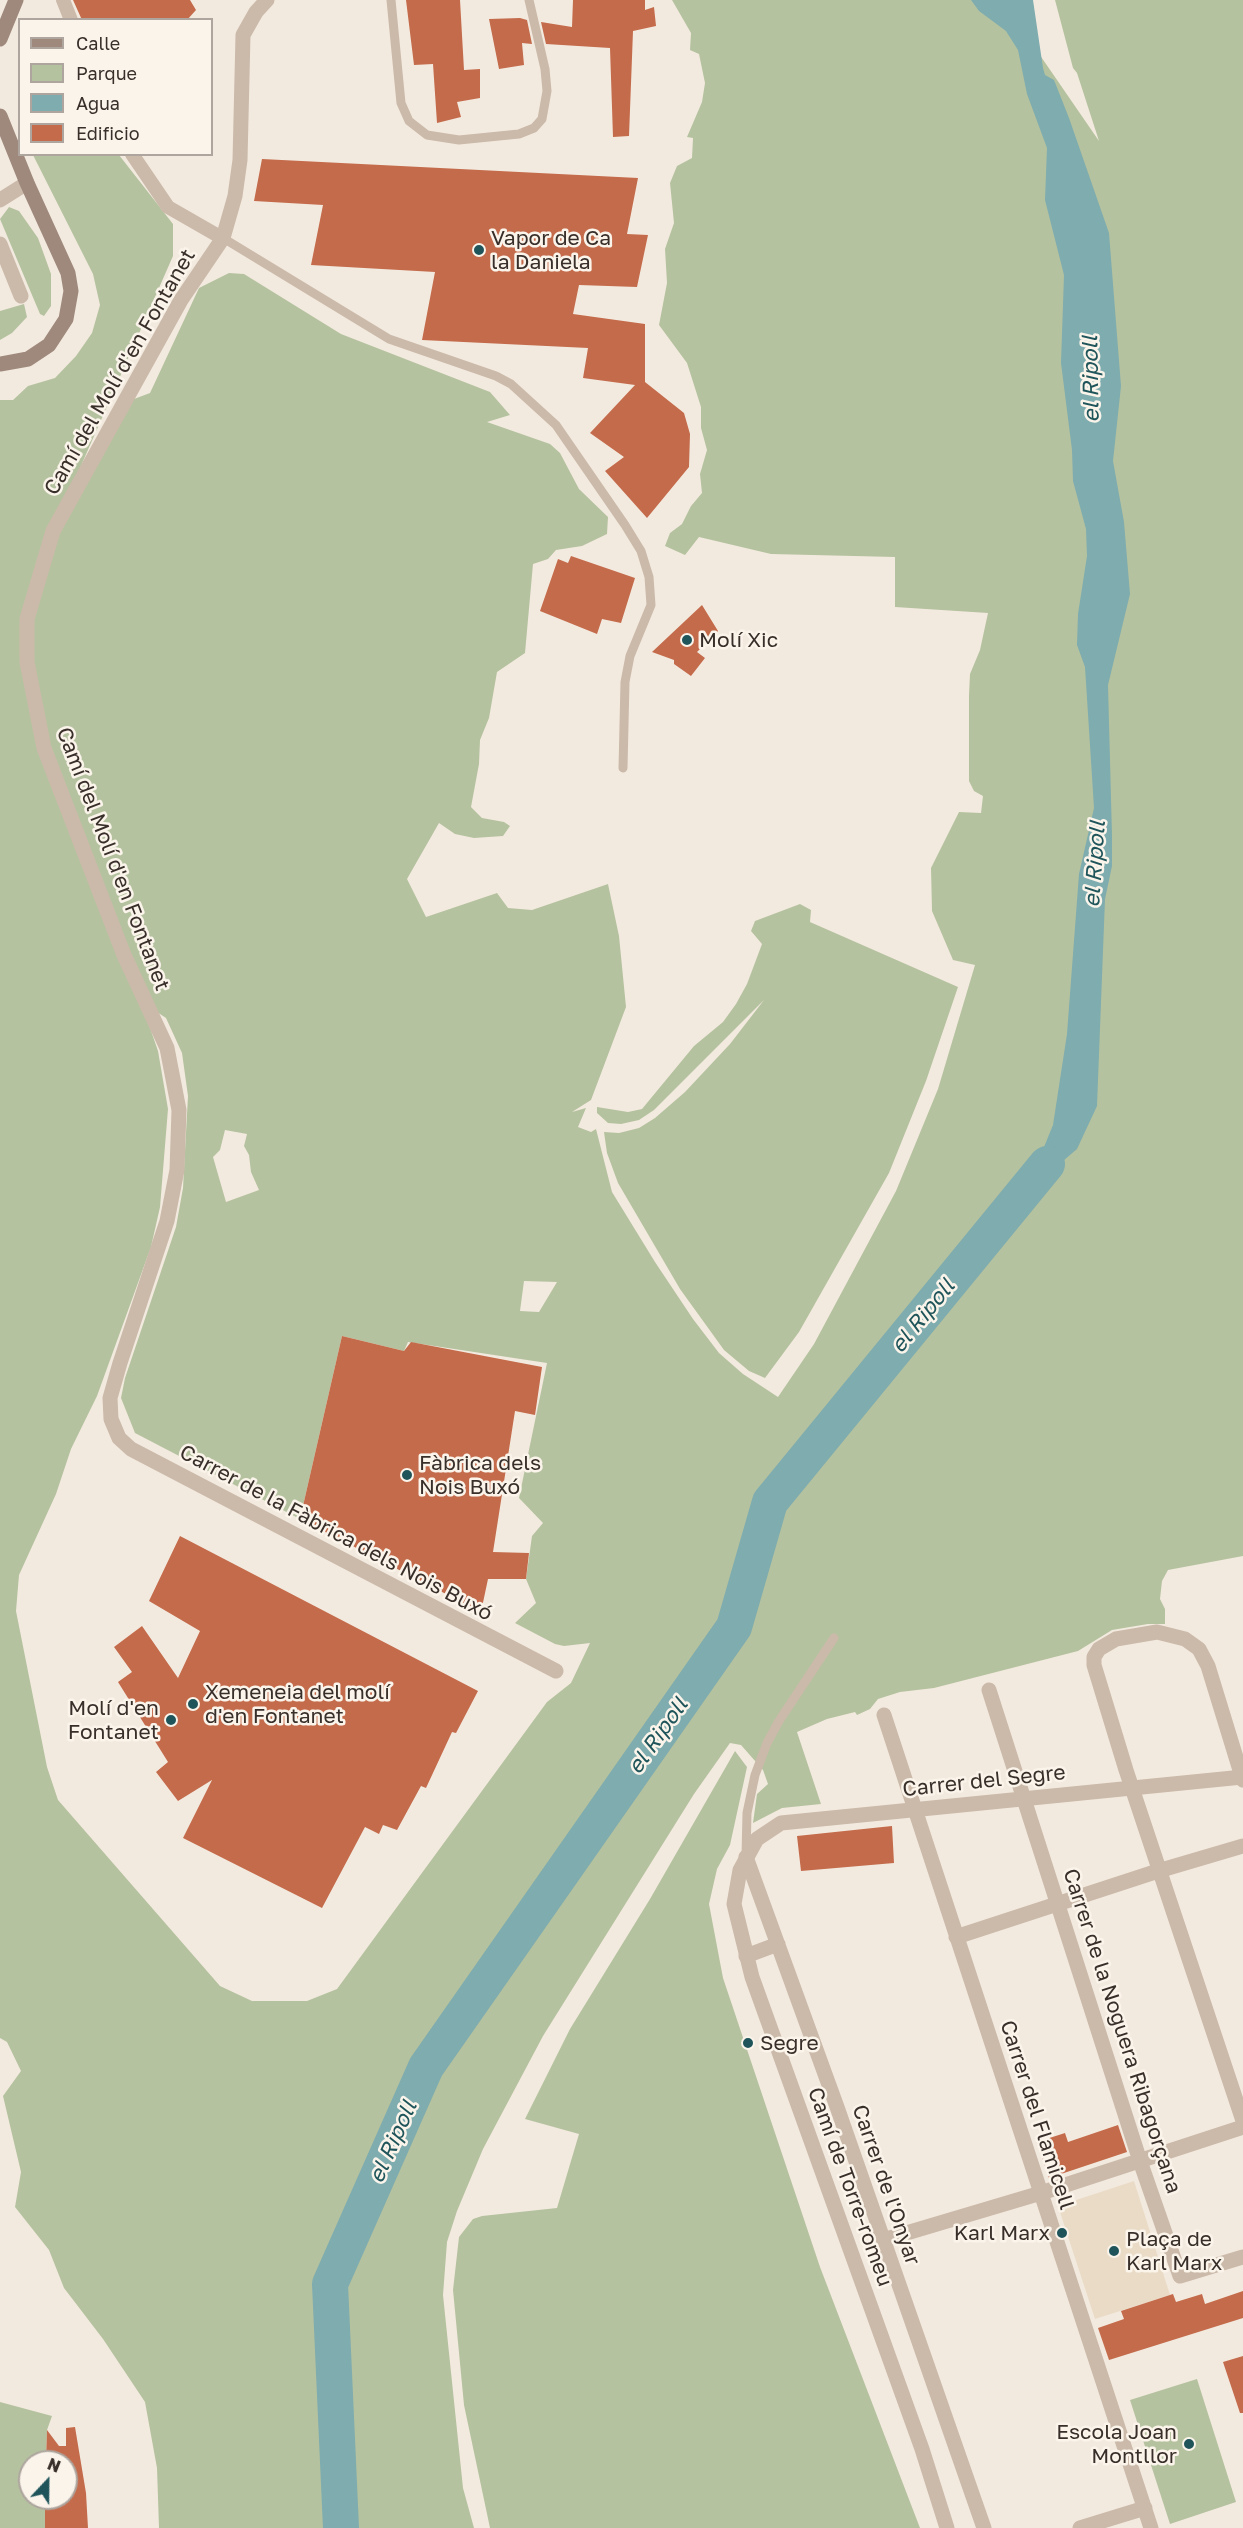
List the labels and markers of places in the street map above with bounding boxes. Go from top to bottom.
place label: Vapor de Ca la Daniela [491,225,611,275]
marker: Vapor de Ca la Daniela [472,243,486,257]
place label: Molí Xic [699,627,778,653]
marker: Molí Xic [680,633,694,647]
place label: Fàbrica dels Nois Buxó [419,1450,541,1500]
marker: Fàbrica dels Nois Buxó [400,1468,414,1482]
place label: Xemeneia del molí d'en Fontanet [205,1679,390,1729]
place label: Molí d'en Fontanet [68,1695,159,1745]
marker: Xemeneia del molí d'en Fontanet [186,1697,200,1711]
marker: Molí d'en Fontanet [164,1713,178,1727]
place label: Segre [760,2030,819,2056]
marker: Segre [741,2036,755,2050]
place label: Karl Marx [954,2220,1050,2246]
marker: Karl Marx [1055,2226,1069,2240]
place label: Plaça de Karl Marx [1126,2226,1222,2276]
marker: Plaça de Karl Marx [1107,2244,1121,2258]
place label: Escola Joan Montllor [1056,2419,1177,2469]
marker: Escola Joan Montllor [1182,2437,1196,2451]

